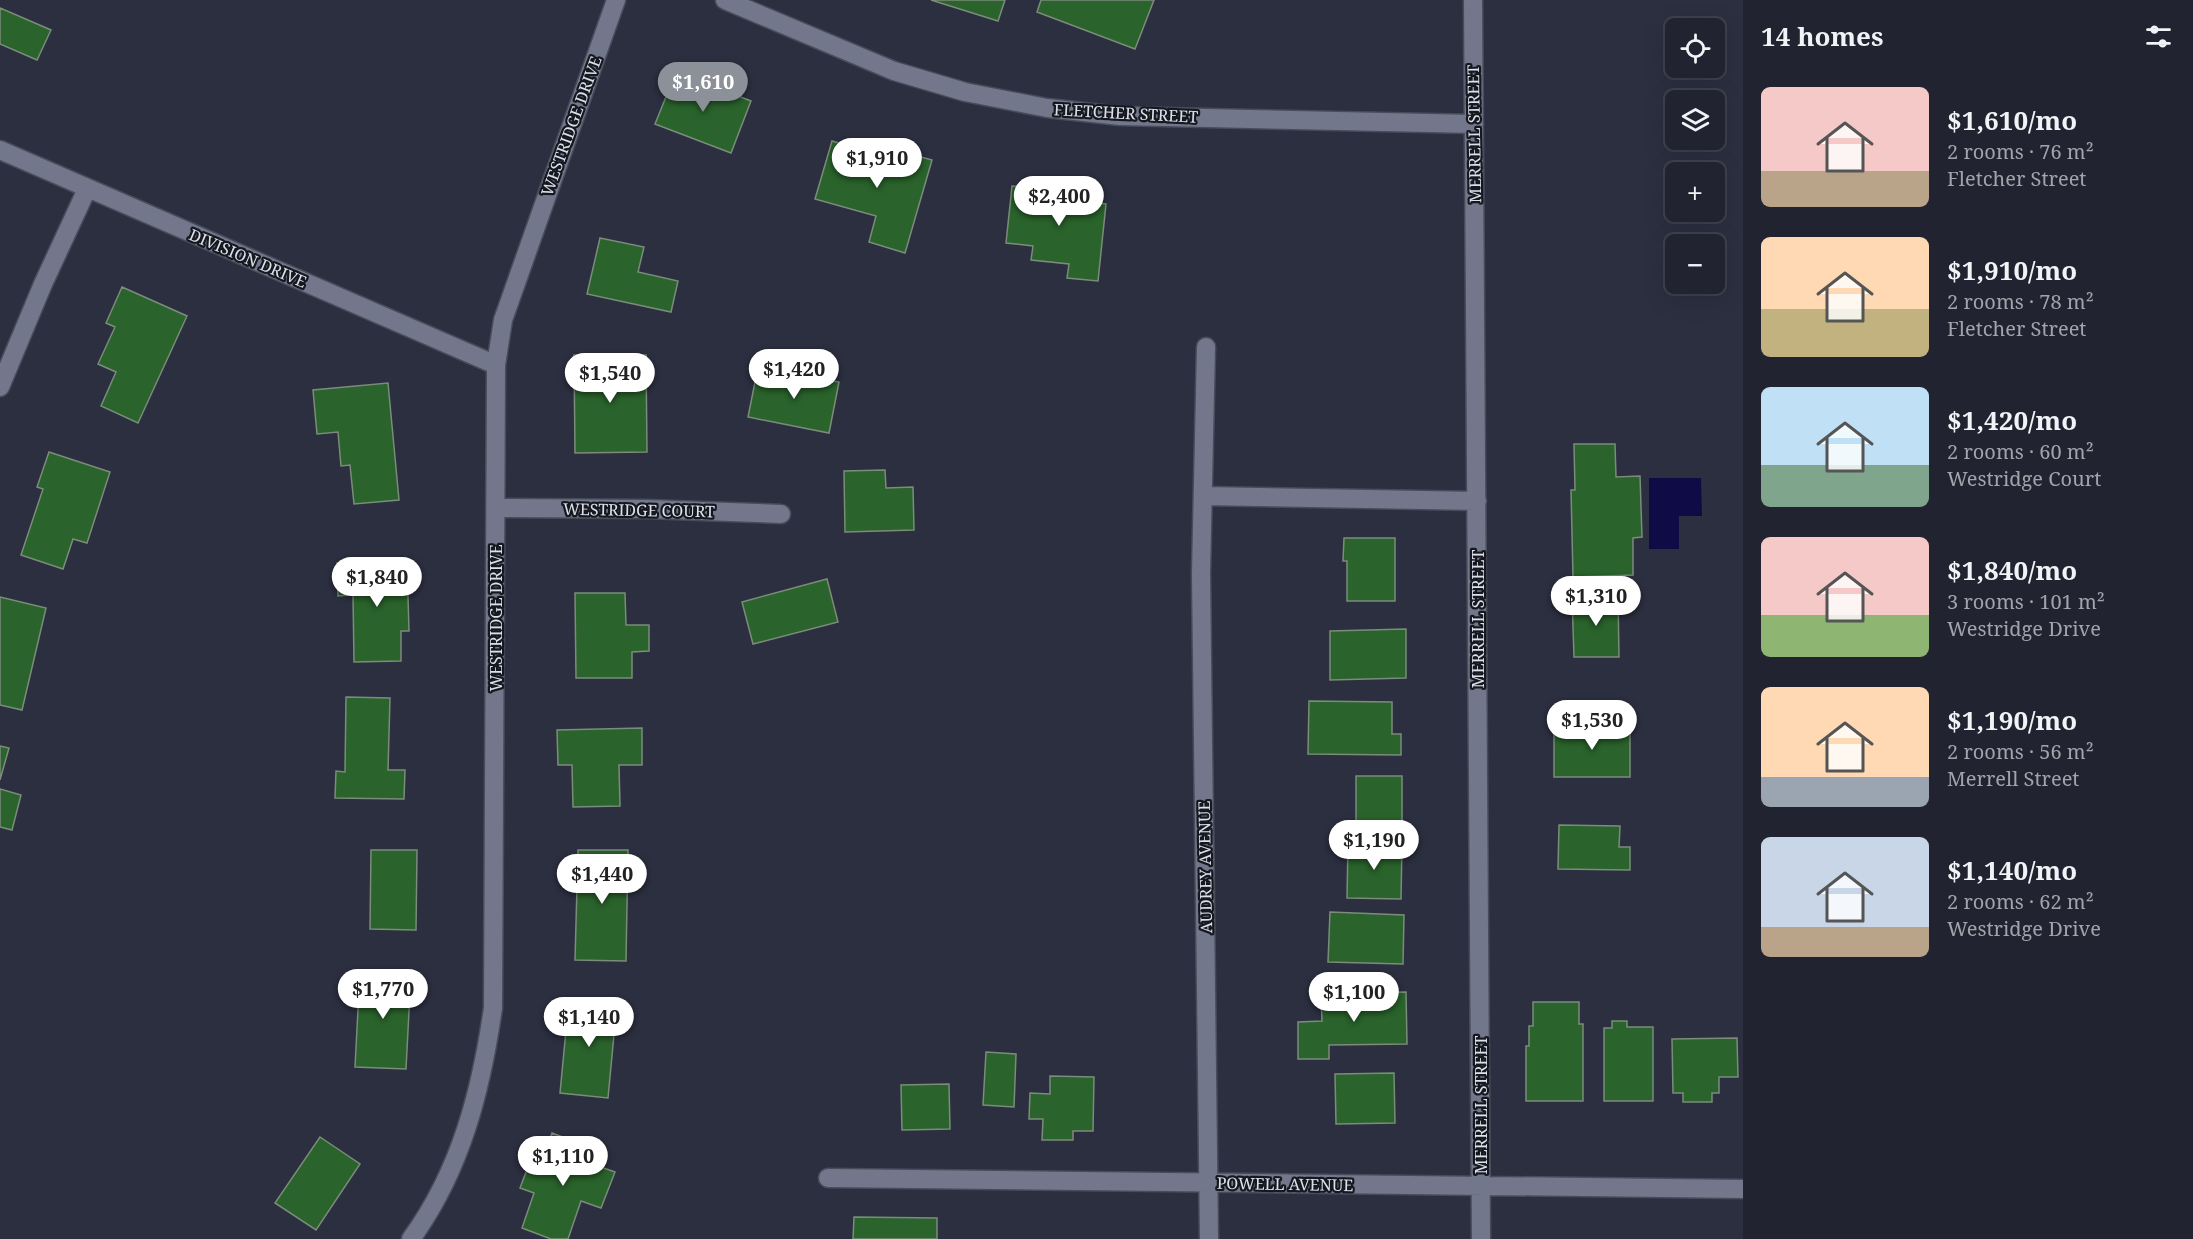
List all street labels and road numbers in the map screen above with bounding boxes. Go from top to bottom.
street label: WESTRIDGE DRIVE [535,53,607,199]
street label: MERRELL STREET [1462,64,1486,203]
street label: FLETCHER STREET [1053,98,1199,128]
street label: DIVISION DRIVE [186,223,310,293]
street label: WESTRIDGE COURT [563,498,715,522]
street label: WESTRIDGE DRIVE [485,544,507,692]
street label: MERRELL STREET [1467,550,1489,688]
street label: AUDREY AVENUE [1193,800,1217,934]
street label: MERRELL STREET [1470,1036,1492,1174]
street label: POWELL AVENUE [1217,1172,1353,1196]

